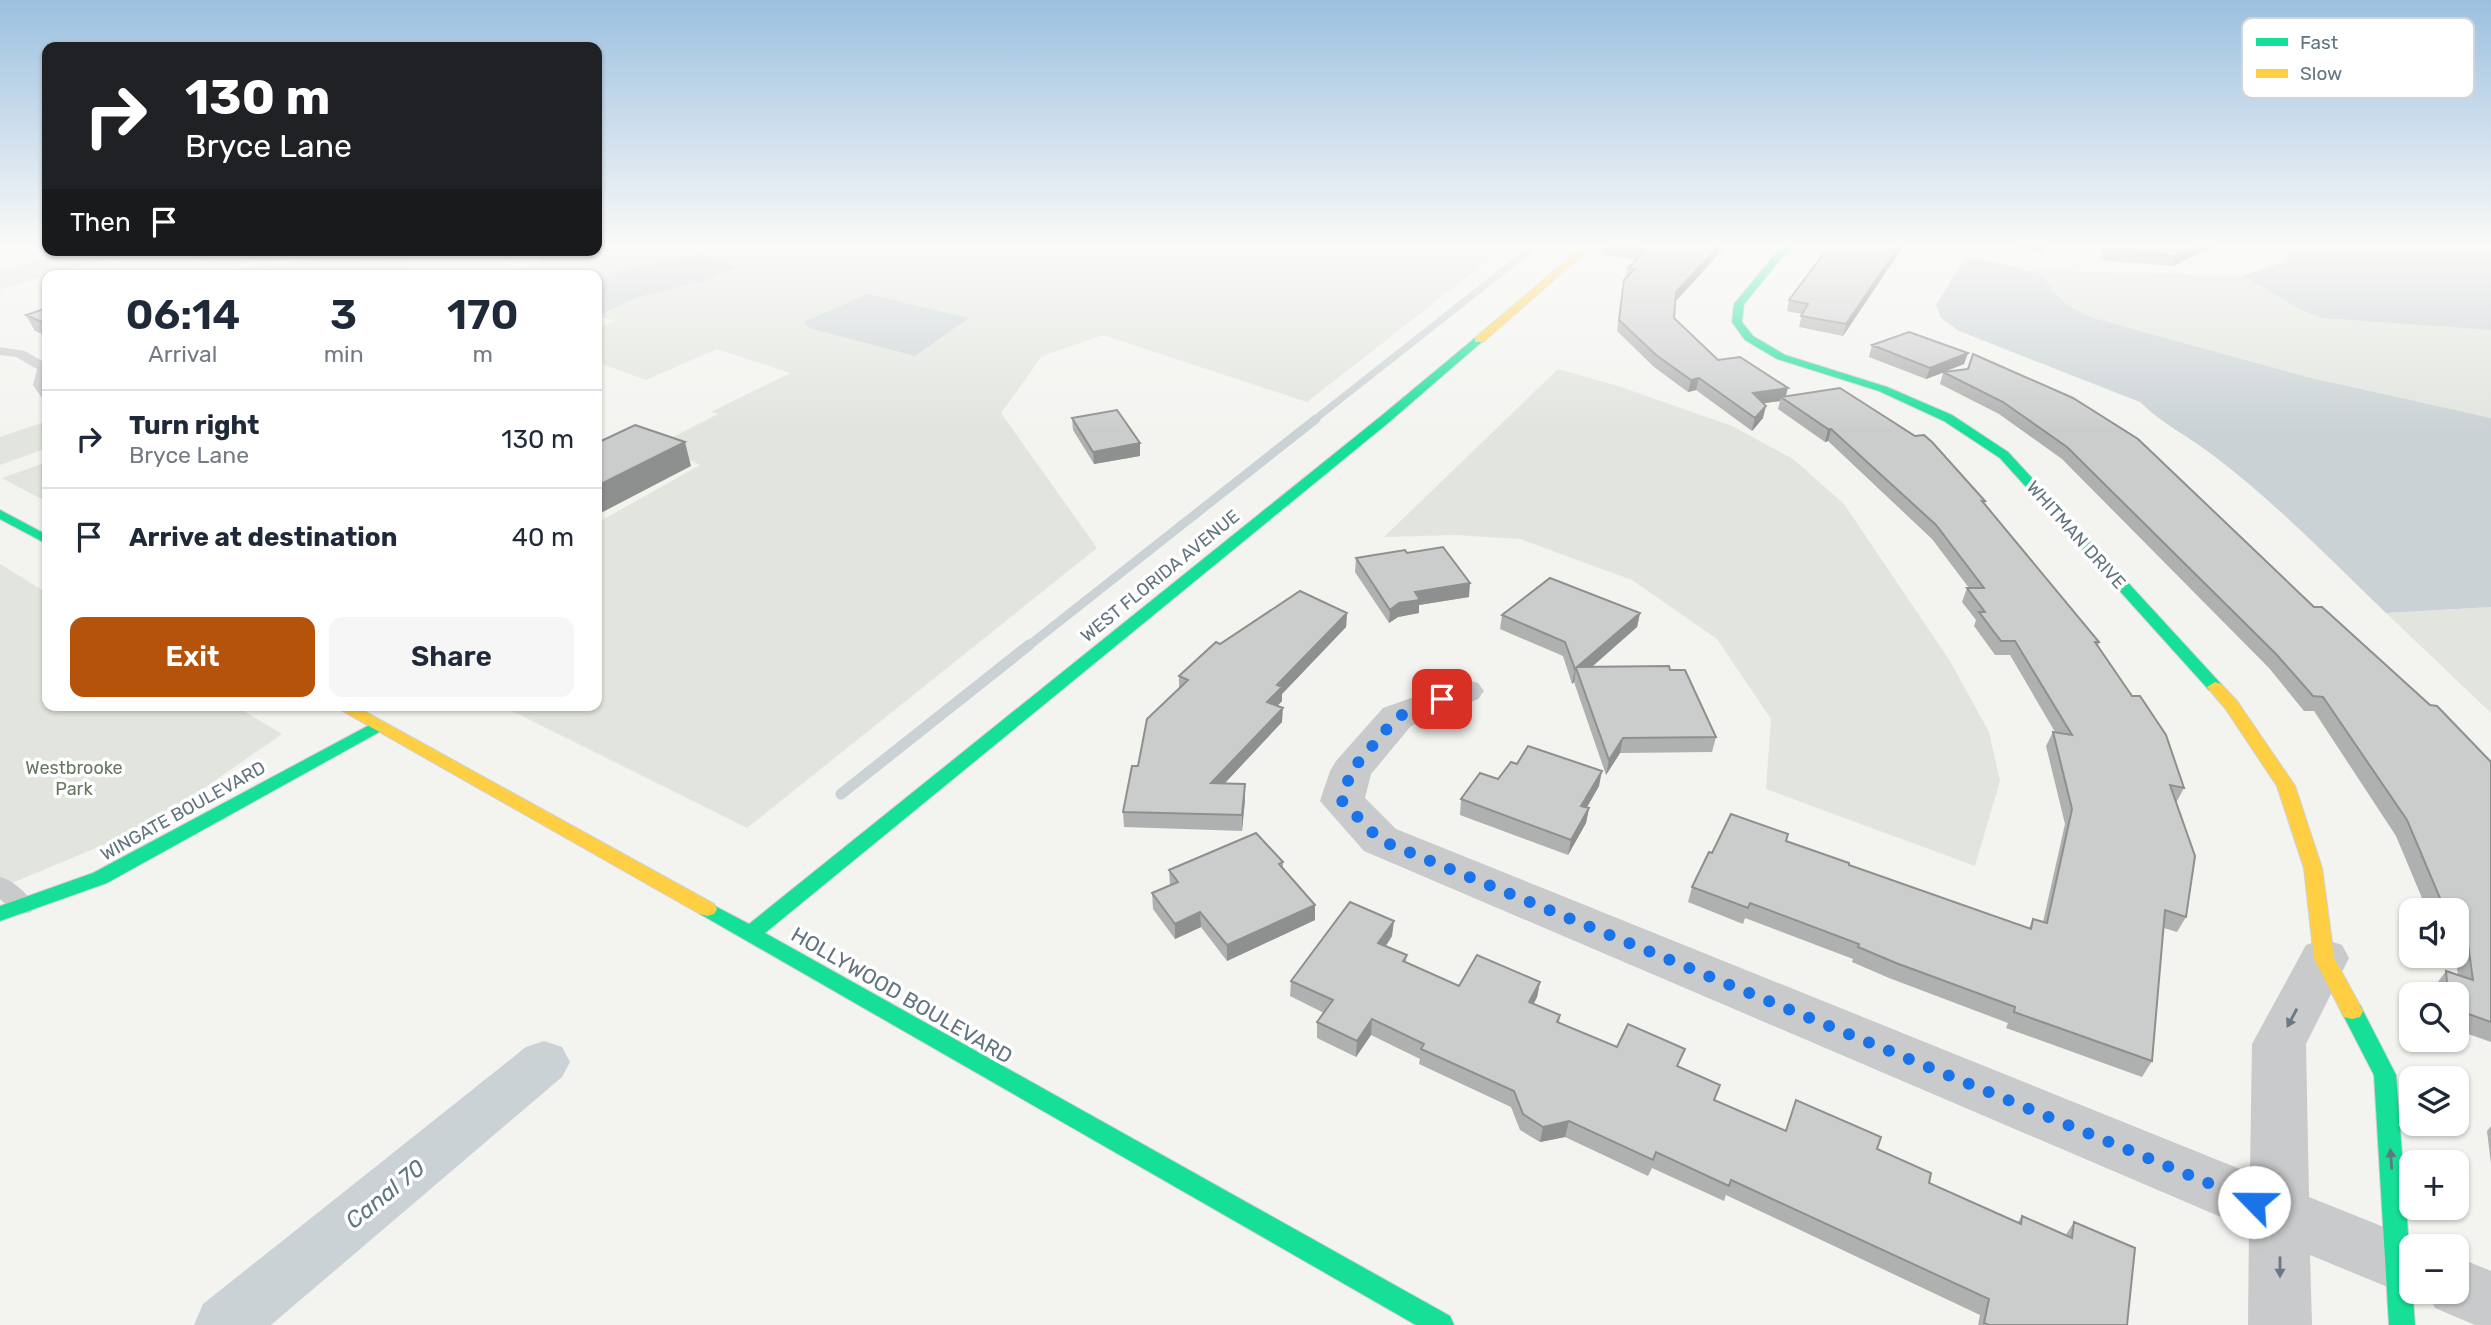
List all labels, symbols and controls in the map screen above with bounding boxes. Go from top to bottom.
legend [2242,18,2474,98]
text: Fast [2300,31,2339,54]
text: Slow [2300,62,2342,85]
text: 130 m [185,68,330,126]
icon: right [70,70,161,161]
text: Bryce Lane [185,127,352,165]
icon: arrive [145,203,183,241]
text: Then [70,207,131,238]
text: 06:14 [125,290,240,340]
text: 3 [330,290,357,340]
text: 170 [447,290,519,340]
text: Arrival [148,340,217,368]
text: min [324,340,364,368]
text: m [473,340,493,368]
text: Turn right [129,410,259,441]
icon: right [70,420,108,458]
text: 130 m [501,424,574,455]
text: Bryce Lane [129,441,249,469]
street label: WHITMAN DRIVE [2022,476,2130,594]
street label: WEST FLORIDA AVENUE [1076,505,1244,647]
icon: arrive [70,518,108,556]
text: Arrive at destination [129,522,397,553]
text: 40 m [512,522,574,553]
button: Exit [70,617,315,697]
button: Share [329,617,574,697]
pin [1412,669,1472,729]
icon: arrive [1423,680,1461,718]
street label: WINGATE BOULEVARD [97,756,269,866]
park label: Westbrooke Park [25,757,123,800]
map controls [2399,898,2469,1304]
button: sound [2399,898,2469,968]
street label: HOLLYWOOD BOULEVARD [787,921,1017,1069]
button: search [2399,982,2469,1052]
one-way arrow [2287,1009,2299,1029]
button: layers [2399,1066,2469,1136]
one-way arrow [2385,1148,2396,1170]
button: + [2399,1150,2469,1220]
water label: Canal 70 [340,1153,431,1234]
position arrow [2217,1165,2291,1239]
button: − [2399,1234,2469,1304]
one-way arrow [2274,1256,2285,1278]

